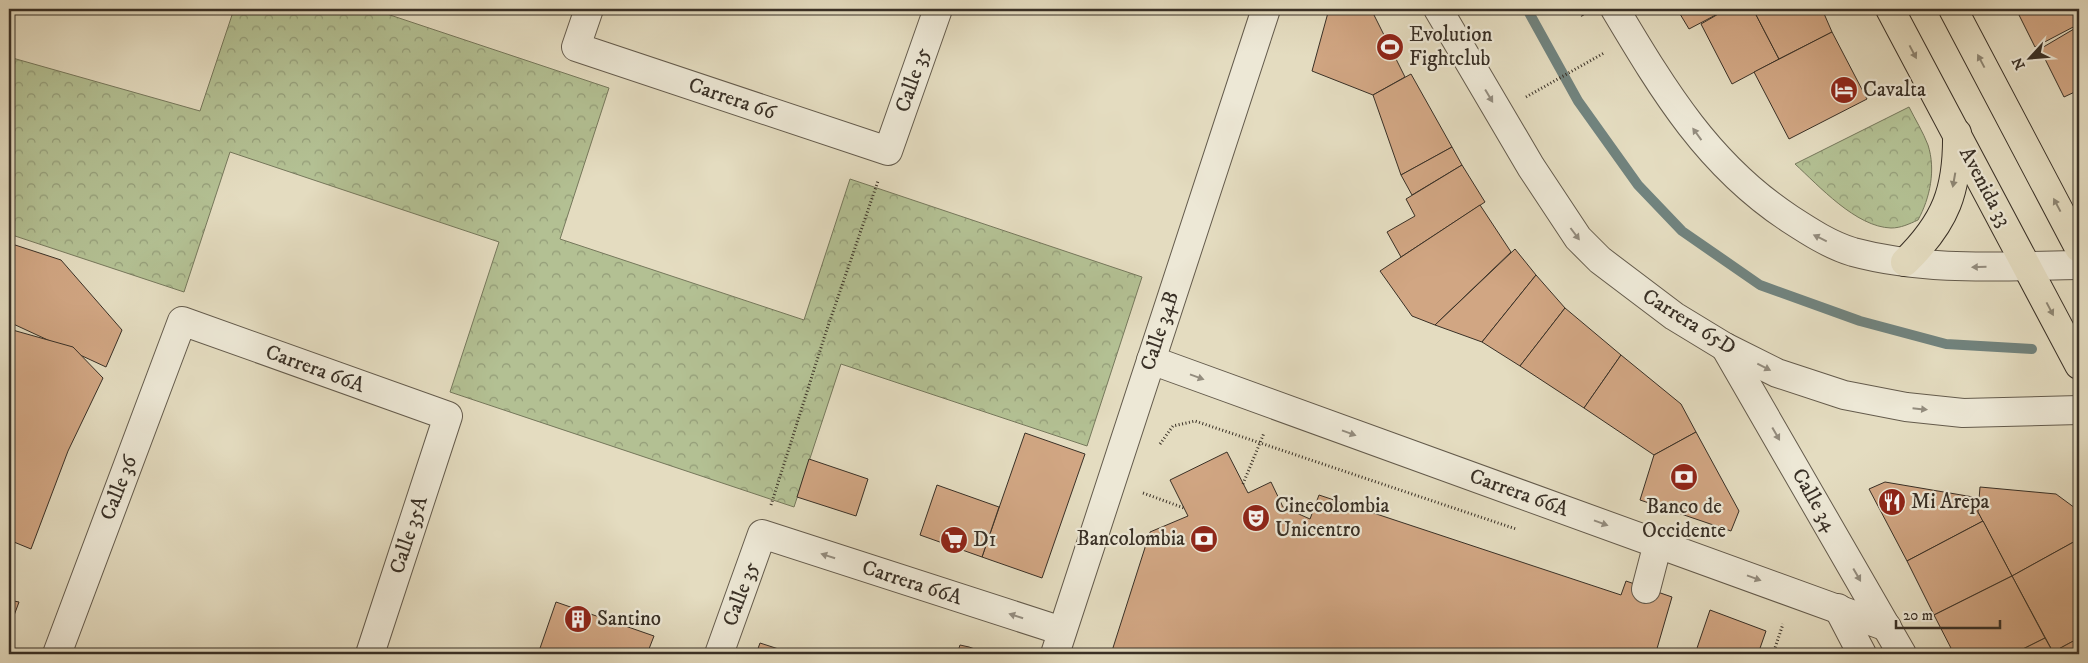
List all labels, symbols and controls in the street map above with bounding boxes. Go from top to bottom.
place label: Evolution Fightclub [1409,22,1492,72]
sports icon: Evolution Fightclub [1375,32,1405,62]
north arrow [2006,32,2056,82]
street label: Calle 35 [890,44,936,116]
one-way arrow [1909,45,1918,58]
one-way arrow [1977,54,1985,68]
text: N [2008,54,2030,72]
street label: Carrera 66 [685,72,780,126]
hotel icon: Cavalta [1829,75,1859,105]
place label: Cavalta [1863,77,1926,103]
one-way arrow [1484,90,1493,103]
one-way arrow [1692,128,1702,141]
street label: Avenida 33 [1953,143,2017,231]
one-way arrow [1950,173,1958,189]
one-way arrow [2053,197,2061,212]
one-way arrow [1570,227,1581,240]
one-way arrow [1813,234,1827,242]
one-way arrow [1971,263,1987,271]
street label: Carrera 65D [1637,283,1741,361]
street label: Calle 34B [1135,288,1185,374]
one-way arrow [2046,302,2054,316]
street label: Carrera 66A [262,339,369,399]
one-way arrow [1757,363,1771,371]
one-way arrow [1189,374,1204,381]
one-way arrow [1913,405,1929,413]
one-way arrow [1772,427,1780,441]
one-way arrow [1342,429,1357,437]
street label: Calle 36 [95,451,144,524]
bank icon: Banco de Occidente [1669,462,1699,492]
street label: Carrera 66A [1466,463,1573,523]
street label: Calle 34 [1786,464,1843,537]
restaurant icon: Mi Arepa [1877,487,1907,517]
place label: Mi Arepa [1911,489,1990,515]
street label: Calle 35A [384,492,434,577]
place label: Cinecolombia Unicentro [1275,493,1389,543]
place label: Banco de Occidente [1642,494,1726,544]
theatre icon: Cinecolombia Unicentro [1241,503,1271,533]
one-way arrow [1594,519,1609,527]
bank icon: Bancolombia [1189,524,1219,554]
supermarket icon: D1 [939,525,969,555]
place label: Bancolombia [1076,526,1185,552]
place label: D1 [973,527,996,553]
one-way arrow [820,551,835,559]
street label: Carrera 66A [859,555,966,612]
street label: Calle 35 [717,558,765,630]
one-way arrow [1853,567,1861,582]
one-way arrow [1747,574,1762,582]
scale bar [1896,598,1999,630]
building icon: Santino [563,604,593,634]
place label: Santino [597,606,661,632]
text: 20 m [1903,606,1933,625]
one-way arrow [1008,612,1023,620]

